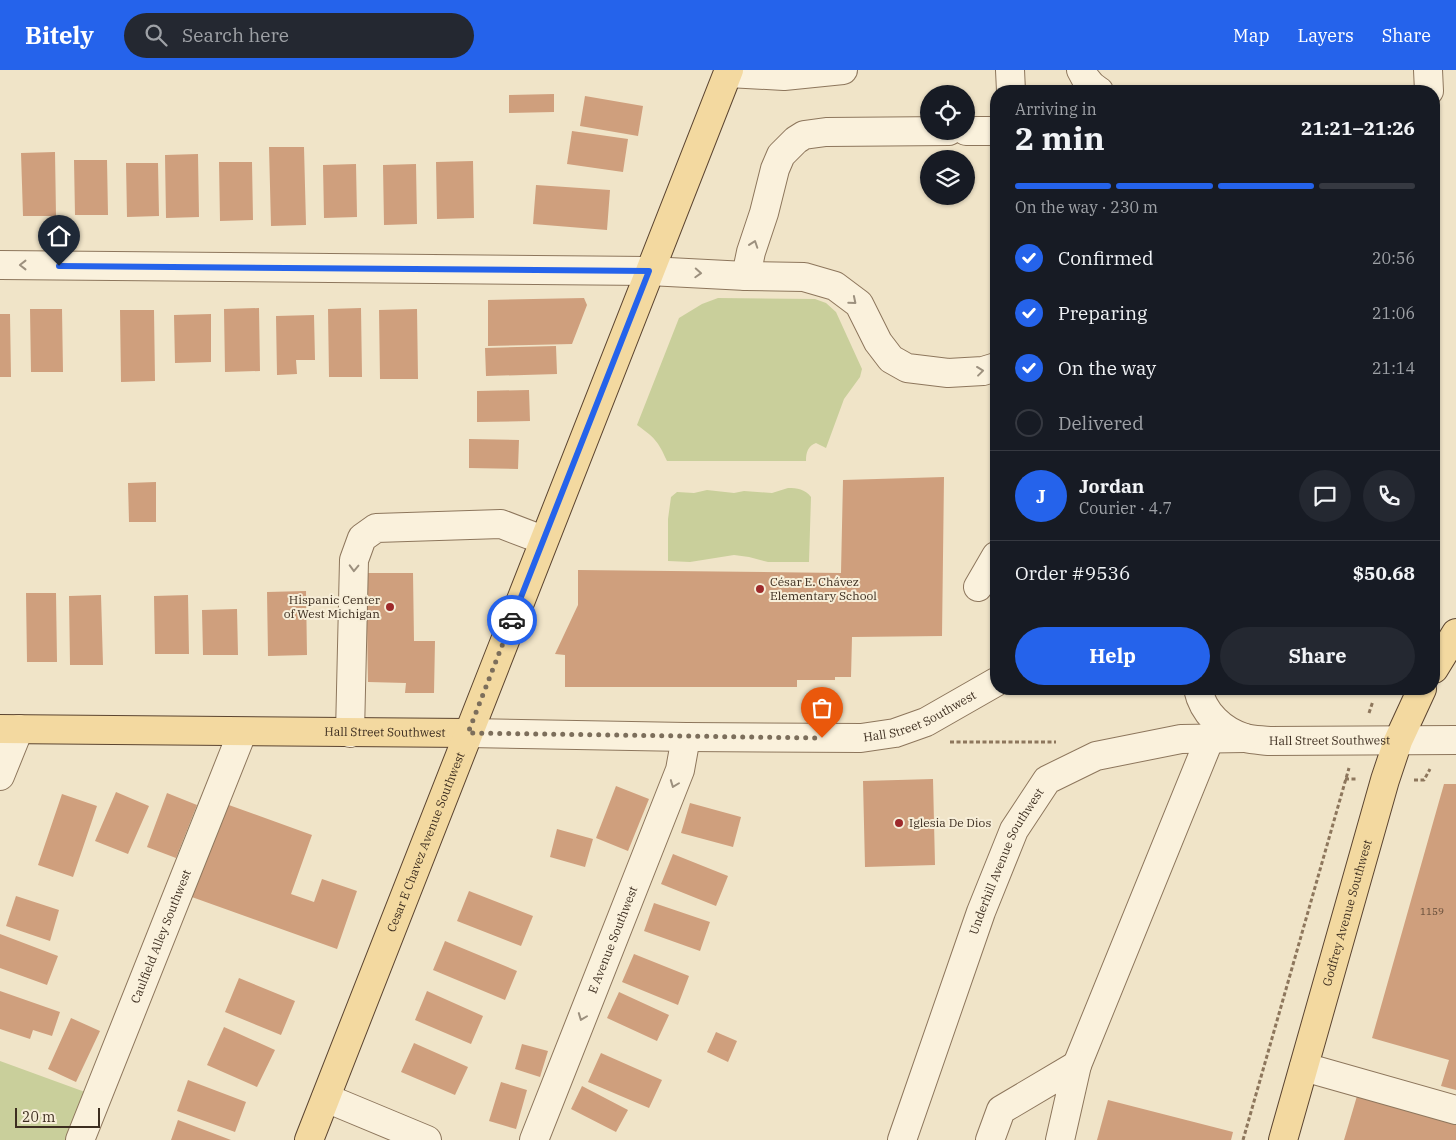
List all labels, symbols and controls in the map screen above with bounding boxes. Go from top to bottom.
search box [124,13,474,58]
text: Bitely [25,19,94,51]
icon: search [142,21,170,49]
text: Search here [182,23,289,47]
text: Map [1233,24,1270,47]
text: Layers [1298,24,1354,47]
text: Share [1382,24,1431,47]
map controls [920,85,975,205]
button: locate [920,85,975,140]
text: Arriving in [1015,99,1097,119]
text: 21:21–21:26 [1301,116,1415,140]
text: 2 min [1015,117,1105,159]
button: layers [920,150,975,205]
text: On the way · 230 m [1015,197,1158,217]
pin [38,215,80,266]
icon: home [45,222,73,250]
one-way arrow [748,240,758,249]
icon: check [1015,244,1043,272]
text: Confirmed [1058,246,1153,270]
text: 20:56 [1372,248,1415,268]
one-way arrow [18,260,26,271]
one-way arrow [694,268,702,279]
one-way arrow [848,295,857,304]
icon: check [1015,299,1043,327]
text: Preparing [1058,301,1147,325]
text: 21:06 [1372,303,1415,323]
icon: check [1015,354,1043,382]
text: On the way [1058,356,1156,380]
text: 21:14 [1372,358,1415,378]
one-way arrow [977,366,985,377]
text: Delivered [1058,411,1144,435]
button: chat [1299,470,1351,522]
button: phone [1363,470,1415,522]
text: Jordan [1079,474,1144,498]
text: J [1036,484,1046,508]
text: Courier · 4.7 [1079,498,1172,518]
text: Order #9536 [1015,561,1130,585]
text: $50.68 [1353,561,1415,585]
one-way arrow [348,564,359,572]
place label: César E. Chávez Elementary School [770,574,877,603]
marker: César E. Chávez Elementary School [754,583,766,595]
place label: Hispanic Center of West Michigan [284,592,381,621]
courier [487,595,537,645]
marker: Hispanic Center of West Michigan [384,601,396,613]
icon: car [498,606,526,634]
button: Help [1015,627,1210,685]
button: Share [1220,627,1415,685]
pin [801,687,843,738]
street label: Hall Street Southwest [862,687,978,745]
icon: bag [808,694,836,722]
street label: Hall Street Southwest [324,724,446,740]
street label: Hall Street Southwest [1269,732,1390,748]
street label: Cesar E Chavez Avenue Southwest [383,750,468,934]
one-way arrow [670,779,680,788]
street label: Underhill Avenue Southwest [966,785,1047,937]
place label: Iglesia De Dios [909,815,991,830]
marker: Iglesia De Dios [893,817,905,829]
street label: Godfrey Avenue Southwest [1319,838,1375,988]
street label: Caulfield Alley Southwest [127,867,194,1005]
street label: E Avenue Southwest [585,884,640,996]
house number: 1159 [1420,905,1444,918]
one-way arrow [578,1012,588,1021]
scale bar [15,1105,100,1128]
text: 20 m [22,1108,55,1126]

